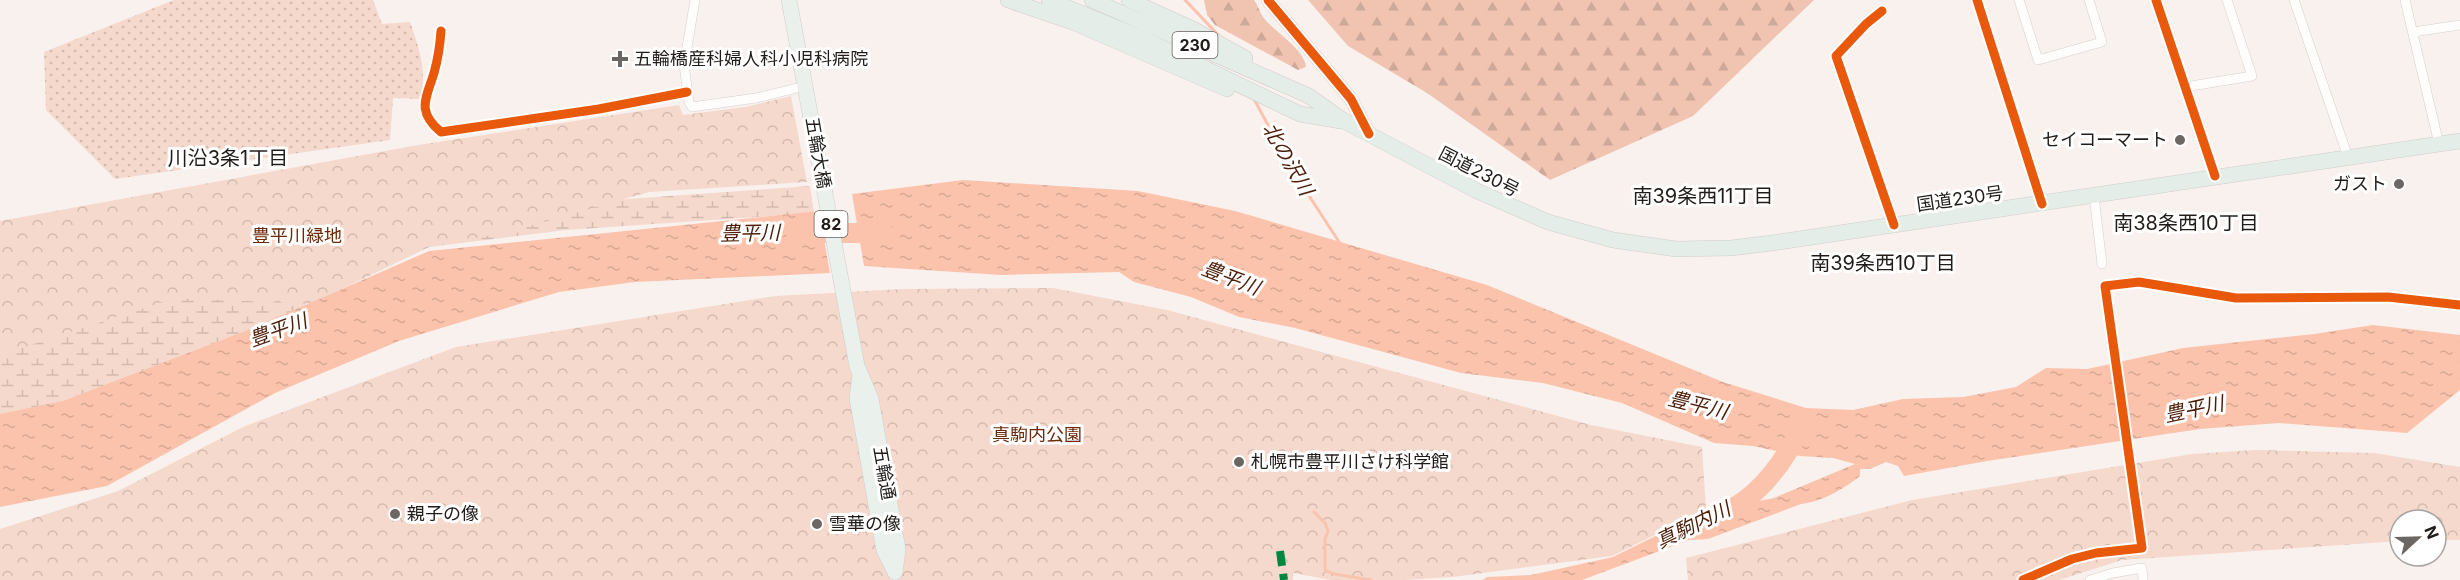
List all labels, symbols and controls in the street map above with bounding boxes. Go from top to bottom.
road number: 230 [1172,32,1218,58]
place label: 五輪橋産科婦人科小児科病院 [634,48,868,69]
marker: 五輪橋産科婦人科小児科病院 [611,50,629,68]
street label: 五輪大橋 [802,116,835,190]
water label: 北の沢川 [1258,118,1319,201]
place label: セイコーマート [2042,129,2168,150]
marker: セイコーマート [2173,133,2187,147]
street label: 国道230号 [1435,142,1523,201]
district label: 川沿3条1丁目 [168,146,288,170]
place label: ガスト [2333,173,2387,194]
marker: ガスト [2392,177,2406,191]
street label: 国道230号 [1915,182,2005,215]
district label: 南39条西11丁目 [1632,184,1774,208]
road number: 82 [814,211,848,237]
district label: 南38条西10丁目 [2113,211,2259,235]
water label: 豊平川 [720,220,782,246]
park label: 豊平川緑地 [252,225,342,246]
district label: 南39条西10丁目 [1810,251,1956,275]
water label: 豊平川 [1199,256,1265,301]
water label: 豊平川 [246,308,312,352]
water label: 豊平川 [1666,386,1732,424]
water label: 豊平川 [2162,391,2228,427]
park label: 真駒内公園 [992,424,1082,445]
street label: 五輪通 [869,445,900,501]
place label: 札幌市豊平川さけ科学館 [1251,451,1449,472]
marker: 札幌市豊平川さけ科学館 [1232,455,1246,469]
water label: 真駒内川 [1652,496,1736,553]
place label: 親子の像 [407,503,479,524]
marker: 親子の像 [388,507,402,521]
north arrow [2388,508,2448,568]
place label: 雪華の像 [829,513,901,534]
marker: 雪華の像 [810,517,824,531]
text: N [2420,523,2443,542]

